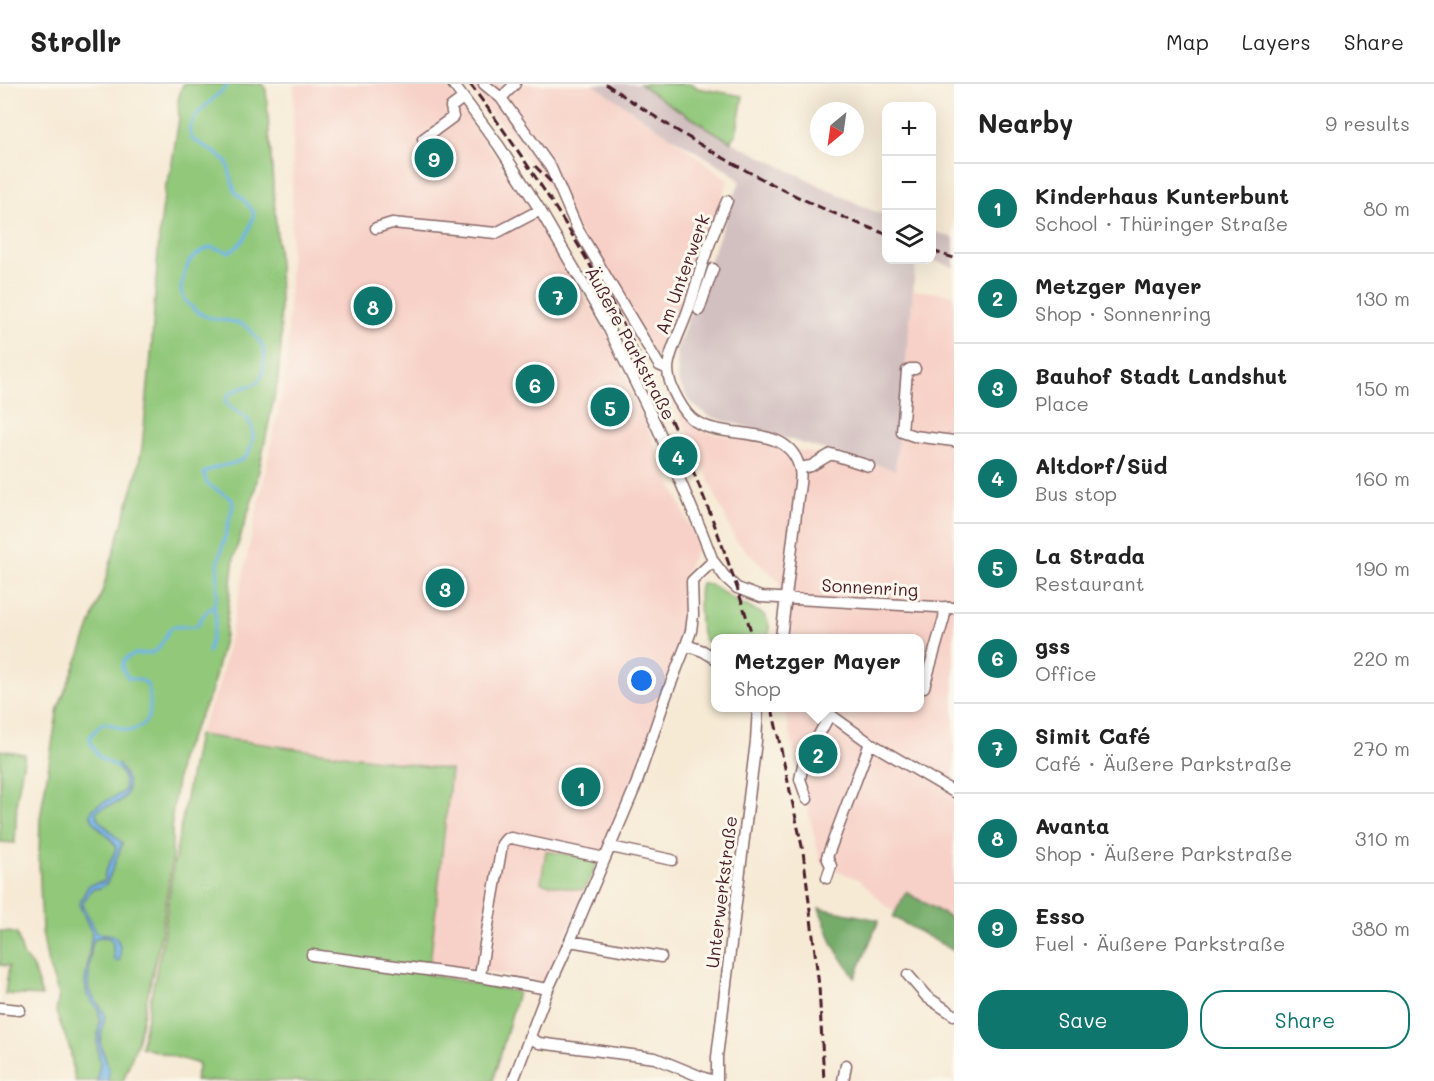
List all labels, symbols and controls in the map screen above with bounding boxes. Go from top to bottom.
text: Strollr [30,23,121,59]
text: Map [1166,28,1209,55]
text: Layers [1242,28,1311,55]
text: Share [1344,28,1404,55]
north arrow [810,102,864,156]
map controls [882,102,936,264]
button: + [882,102,936,156]
text: Nearby [978,106,1073,140]
text: 9 results [1325,110,1410,136]
pin: 9 [414,136,454,181]
button: − [882,156,936,210]
text: Kinderhaus Kunterbunt [1035,181,1289,210]
text: 1 [993,195,1002,221]
text: 80 m [1363,195,1410,221]
button: layers [882,210,936,264]
text: School · Thüringer Straße [1035,210,1288,236]
street label: Am Unterwerk [649,211,715,337]
street label: Äußere Parkstraße [580,262,682,424]
text: Metzger Mayer [1035,271,1202,300]
pin: 7 [538,274,578,318]
pin: 8 [354,284,392,328]
text: 2 [992,285,1003,311]
text: 130 m [1355,285,1410,311]
text: Shop · Sonnenring [1035,300,1211,326]
text: Bauhof Stadt Landshut [1035,361,1287,390]
pin: 6 [516,362,554,406]
text: 3 [992,375,1004,401]
text: 150 m [1355,375,1410,401]
pin: 5 [590,384,630,430]
text: Place [1035,390,1089,416]
pin: 4 [658,434,698,478]
text: Altdorf/Süd [1035,451,1167,480]
text: 4 [991,465,1004,491]
text: 160 m [1354,465,1410,491]
text: Bus stop [1035,480,1117,506]
text: La Strada [1035,541,1145,570]
text: 5 [992,555,1003,581]
text: 190 m [1355,555,1410,581]
pin: 3 [426,566,464,610]
text: Restaurant [1035,570,1145,596]
street label: Sonnenring [821,572,919,602]
text: gss [1035,631,1070,660]
popup [711,634,924,712]
text: 6 [991,645,1004,671]
text: 220 m [1353,645,1410,671]
text: Metzger Mayer [734,646,901,675]
text: Office [1035,660,1097,686]
your location [627,666,656,695]
text: Shop [734,675,781,701]
text: Simit Café [1035,721,1150,750]
pin: 2 [798,732,838,776]
text: 7 [992,735,1003,761]
text: 270 m [1353,735,1410,761]
text: Café · Äußere Parkstraße [1035,750,1292,776]
pin: 1 [562,764,600,810]
text: Avanta [1035,811,1109,840]
street label: Unterwerkstraße [700,814,742,970]
text: 8 [991,825,1004,851]
text: 310 m [1355,825,1410,851]
text: Shop · Äußere Parkstraße [1035,840,1293,866]
text: Esso [1035,901,1085,930]
text: 9 [991,915,1004,941]
text: 380 m [1352,915,1410,941]
text: Fuel · Äußere Parkstraße [1035,930,1285,956]
button: Save [978,990,1188,1049]
button: Share [1200,990,1410,1049]

